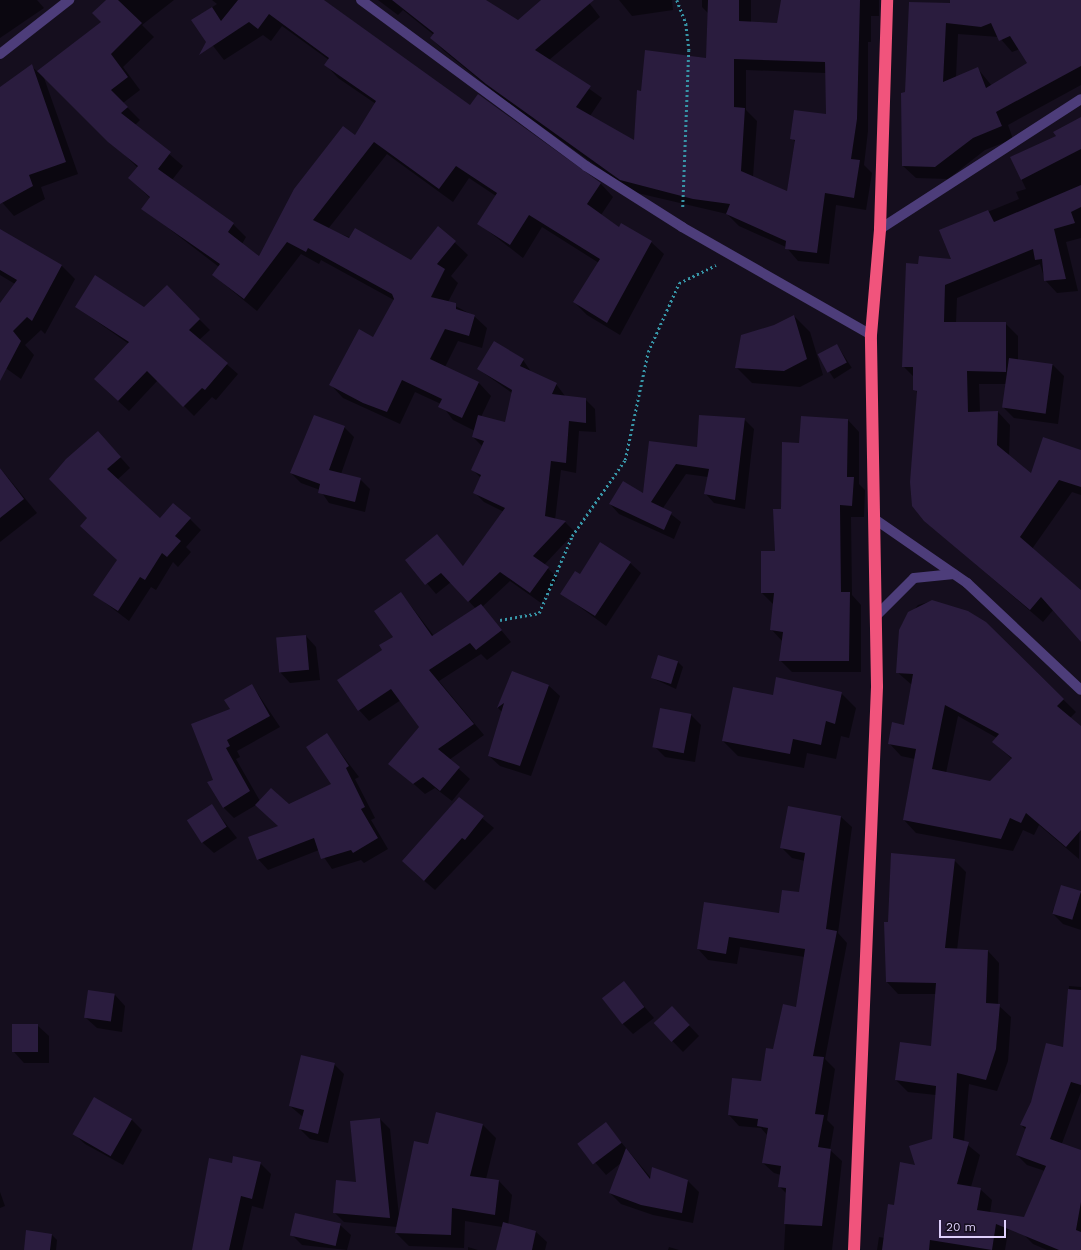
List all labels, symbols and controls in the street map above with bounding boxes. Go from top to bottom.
scale bar [941,1212,1008,1238]
text: 20 m [946,1220,976,1234]

